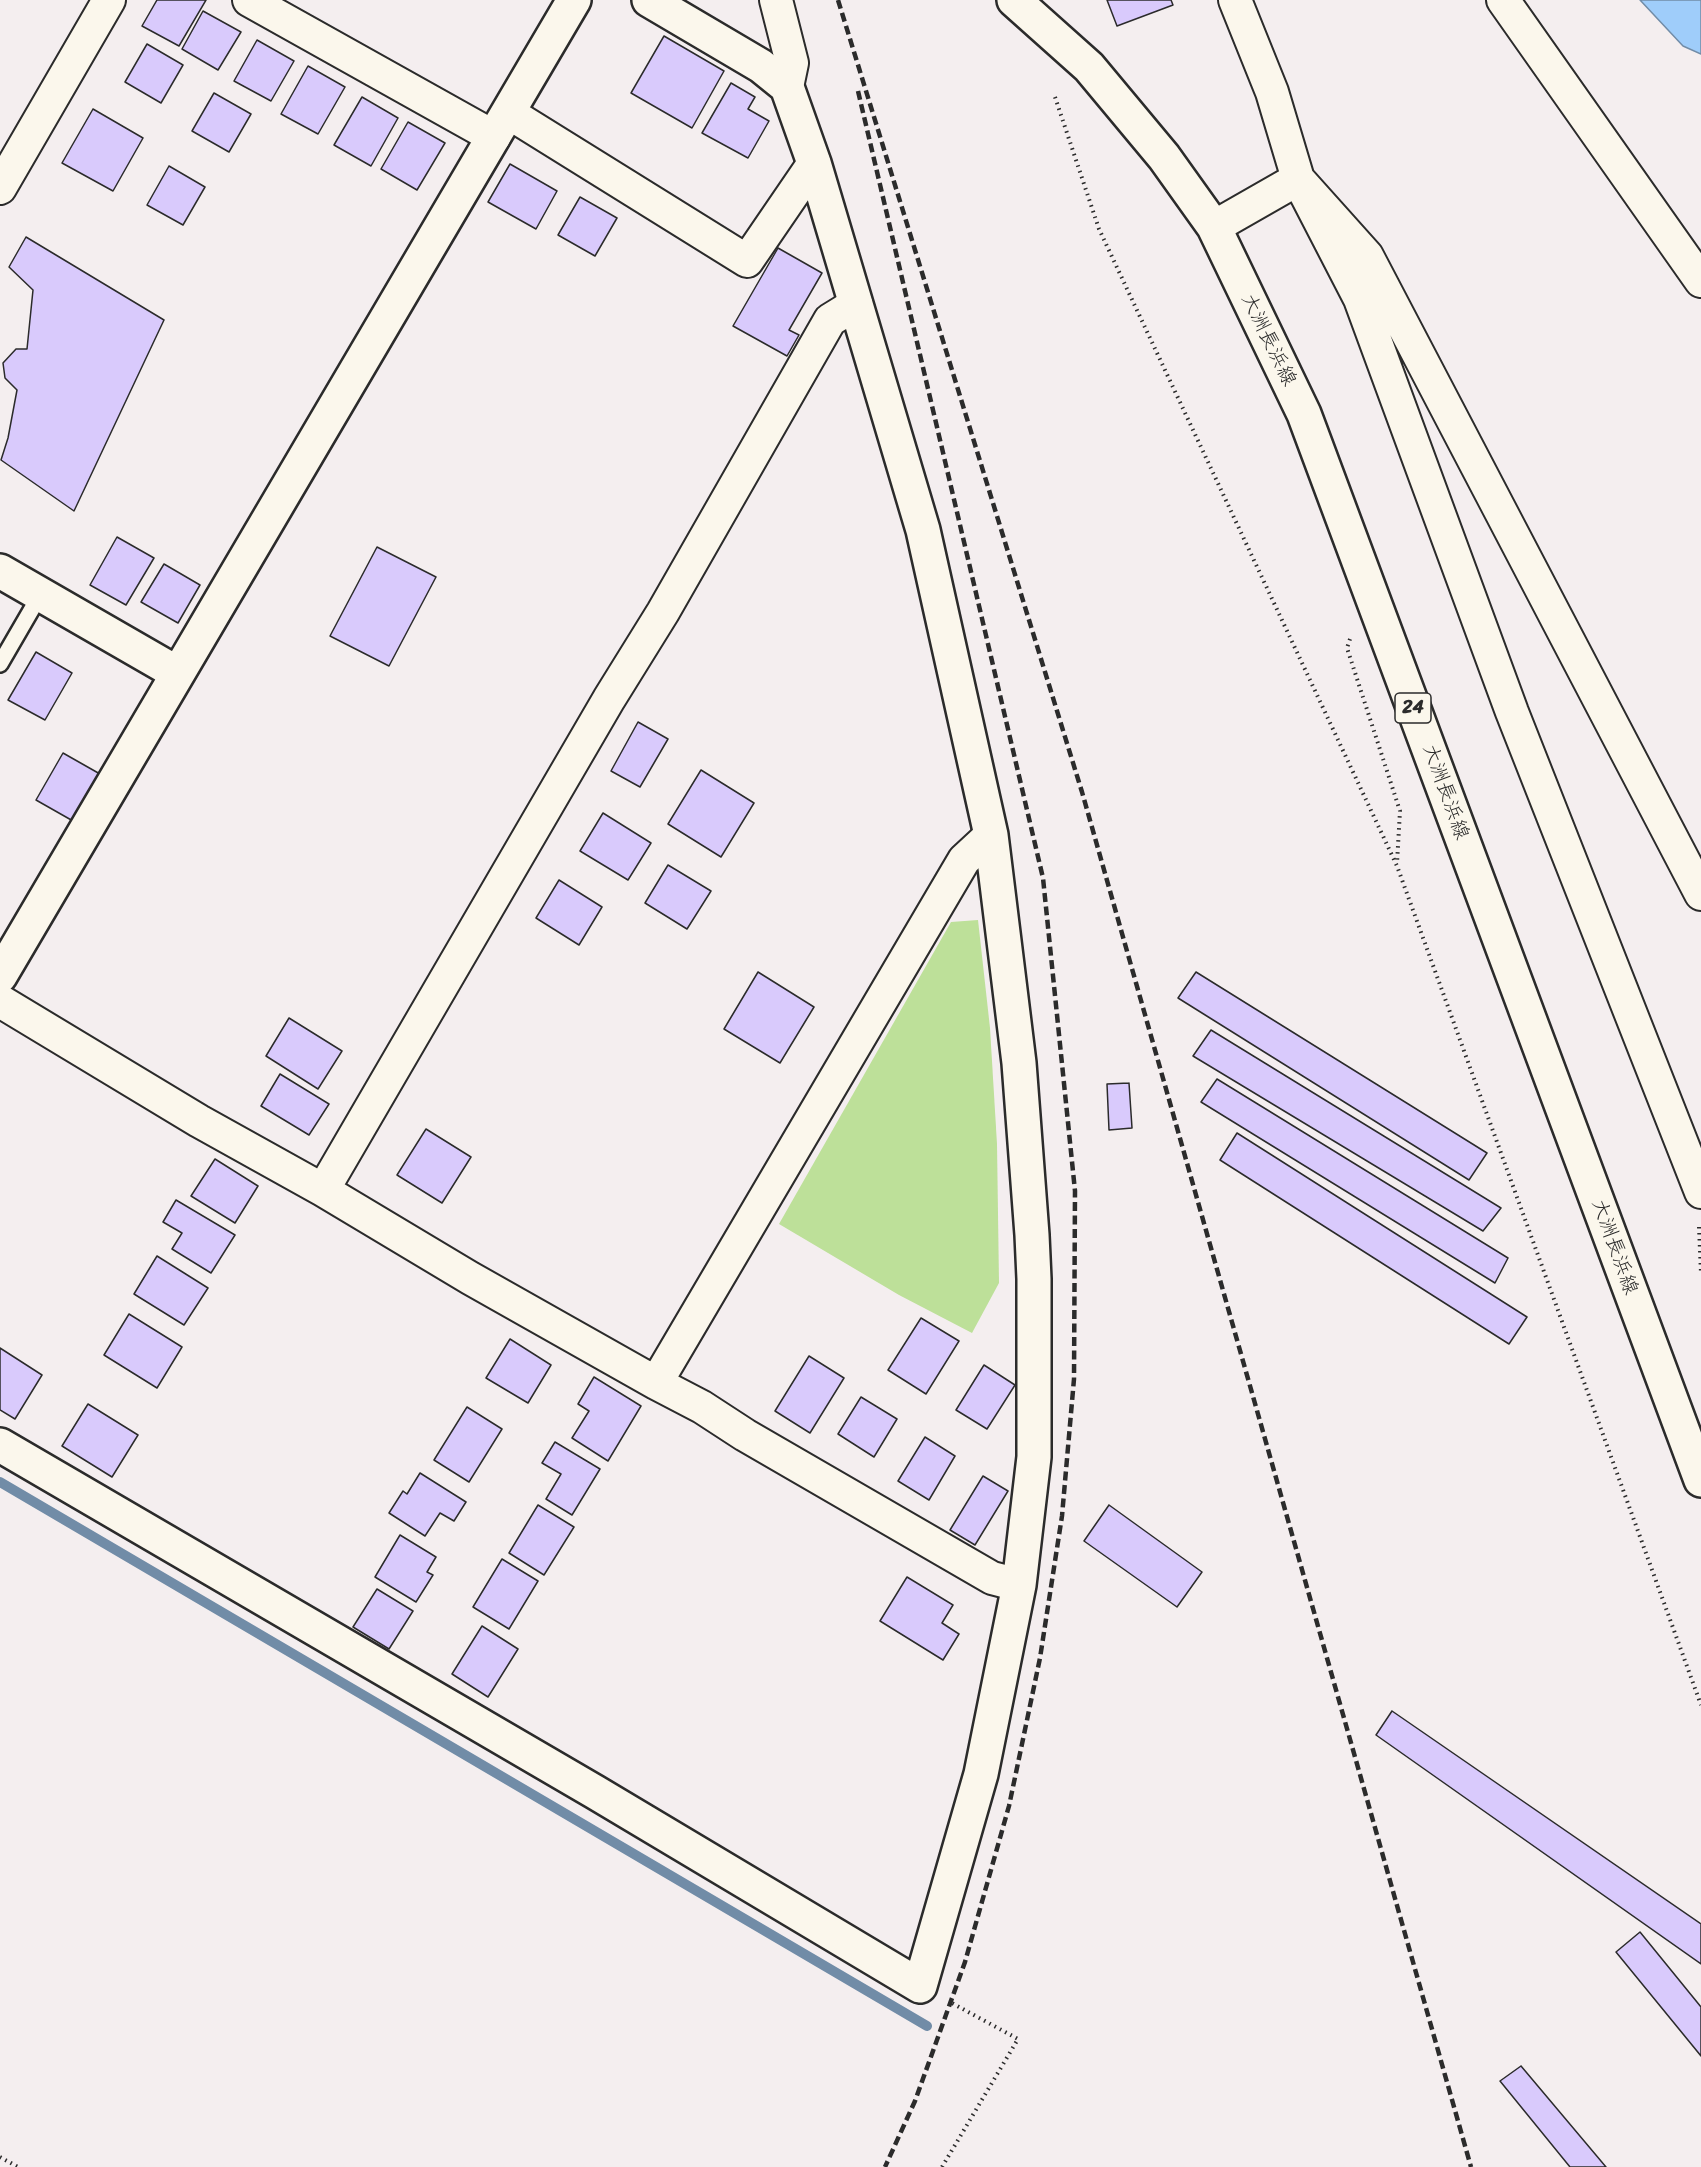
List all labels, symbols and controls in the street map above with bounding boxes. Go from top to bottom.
street label: 大洲長浜線 [1235,290,1301,390]
road number: 24 [1395,693,1431,723]
street label: 大洲長浜線 [1417,741,1473,843]
street label: 大洲長浜線 [1586,1196,1642,1298]

